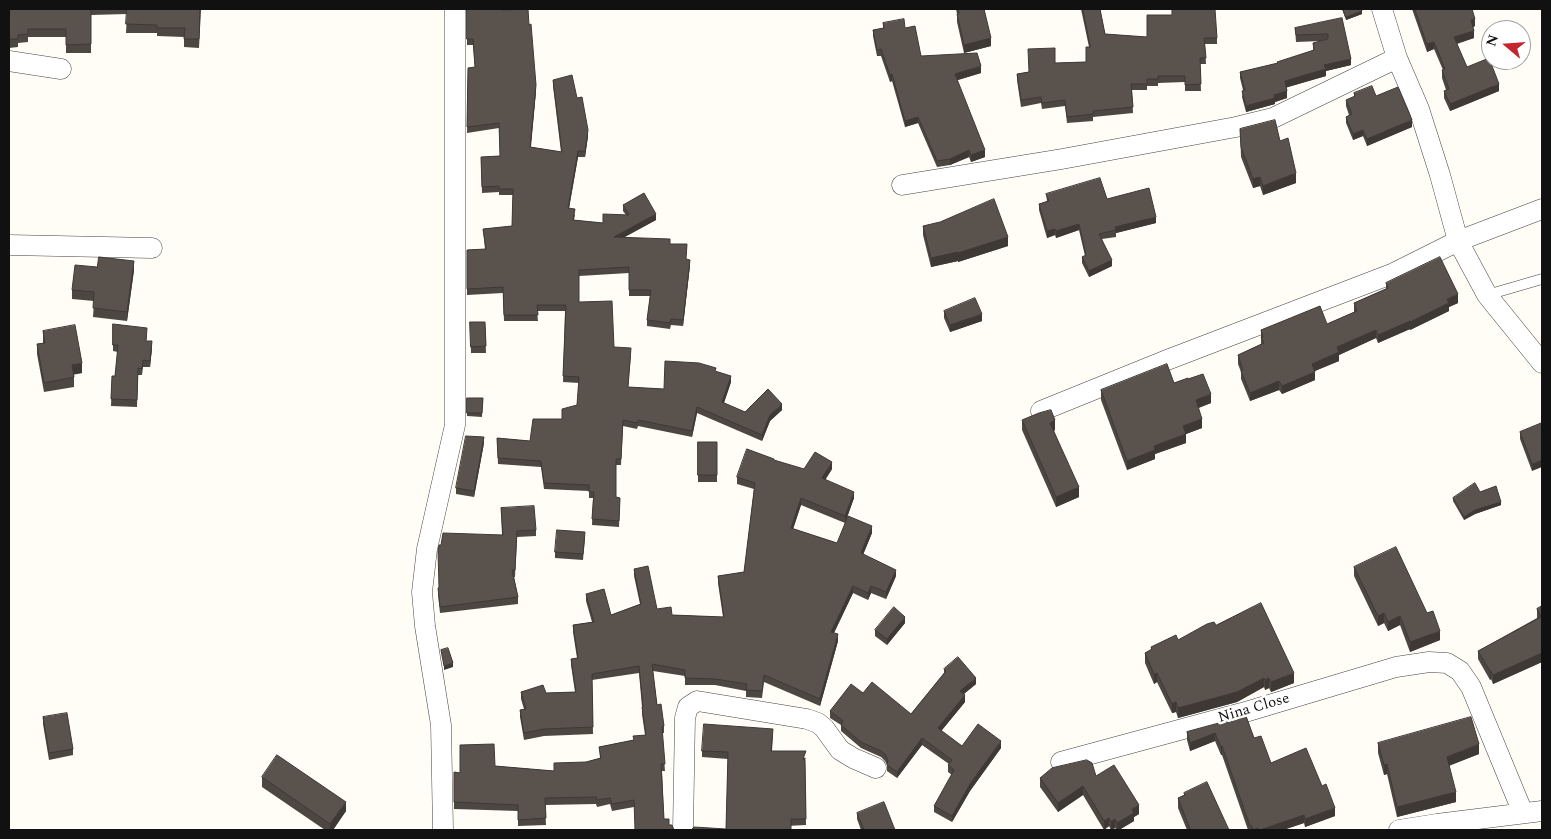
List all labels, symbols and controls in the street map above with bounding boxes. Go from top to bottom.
north arrow [1481,20,1531,70]
text: N [1480,32,1504,49]
street label: Nina Close [1216,690,1292,728]

